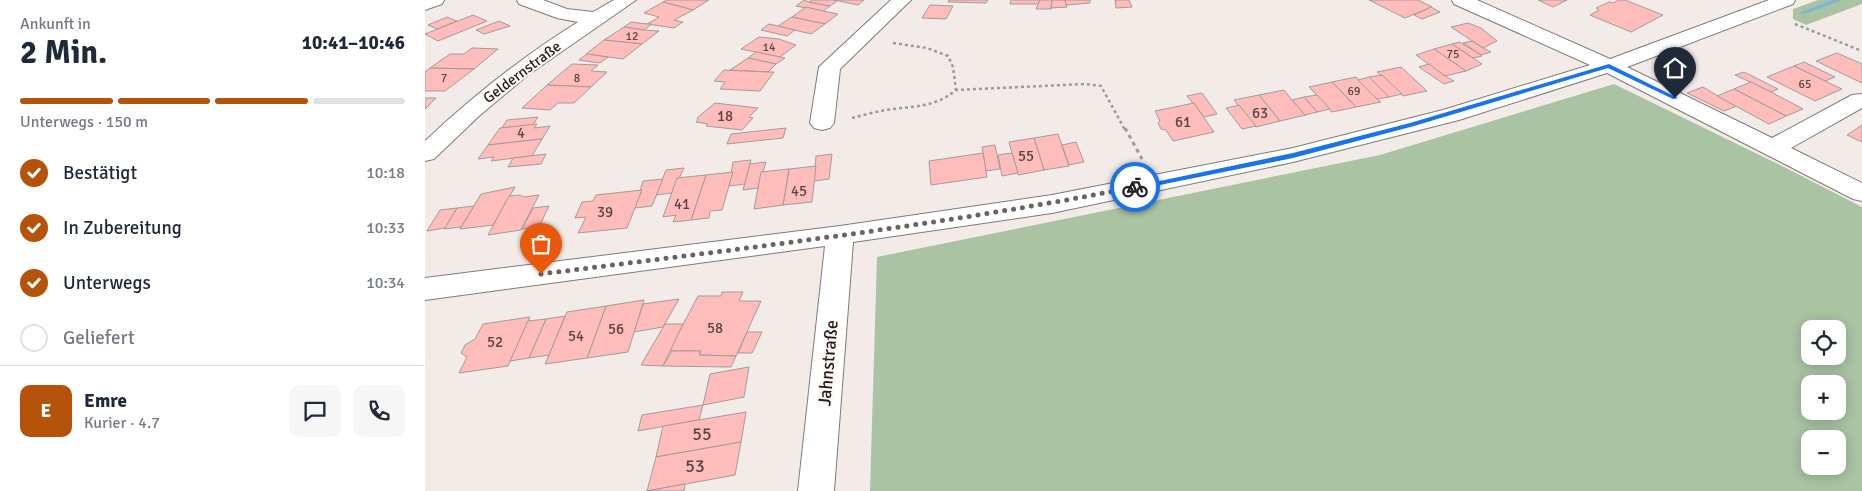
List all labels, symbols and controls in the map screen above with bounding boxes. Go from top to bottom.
text: Ankunft in [20,14,91,34]
house number: 12 [626,29,638,44]
text: 10:41–10:46 [302,31,405,55]
text: 2 Min. [20,33,107,72]
street label: Geldernstraße [480,37,564,107]
house number: 14 [763,40,776,55]
house number: 75 [1447,47,1459,62]
pin [1654,47,1696,98]
icon: home [1661,54,1689,82]
house number: 7 [441,71,447,86]
house number: 8 [574,71,580,86]
house number: 65 [1799,77,1811,92]
house number: 69 [1348,84,1360,99]
house number: 63 [1252,104,1268,122]
house number: 18 [717,107,733,125]
text: Unterwegs · 150 m [20,112,148,132]
house number: 61 [1175,113,1191,131]
house number: 4 [517,124,525,142]
house number: 55 [1018,147,1034,165]
icon: check [20,159,48,187]
text: Bestätigt [63,161,137,185]
courier [1110,162,1160,212]
text: 10:18 [366,163,405,183]
icon: bike [1121,173,1149,201]
house number: 45 [791,182,807,200]
house number: 41 [674,195,690,213]
house number: 39 [597,203,613,221]
icon: check [20,214,48,242]
text: In Zubereitung [63,216,182,240]
text: 10:33 [366,218,405,238]
pin [520,223,562,274]
icon: bag [527,230,555,258]
icon: check [20,269,48,297]
text: Unterwegs [63,271,151,295]
text: 10:34 [366,273,405,293]
house number: 58 [707,319,723,337]
street label: Jahnstraße [813,319,843,407]
house number: 56 [608,320,624,338]
map controls [1801,320,1846,475]
button: locate [1801,320,1846,365]
text: Geliefert [63,326,135,350]
house number: 54 [568,327,584,345]
house number: 52 [487,333,503,351]
button: + [1801,375,1846,420]
button: chat [289,385,341,437]
button: phone [353,385,405,437]
text: Emre [84,389,127,413]
text: E [41,399,51,423]
text: Kurier · 4.7 [84,413,160,433]
house number: 55 [692,423,712,445]
button: − [1801,430,1846,475]
house number: 53 [685,455,705,477]

